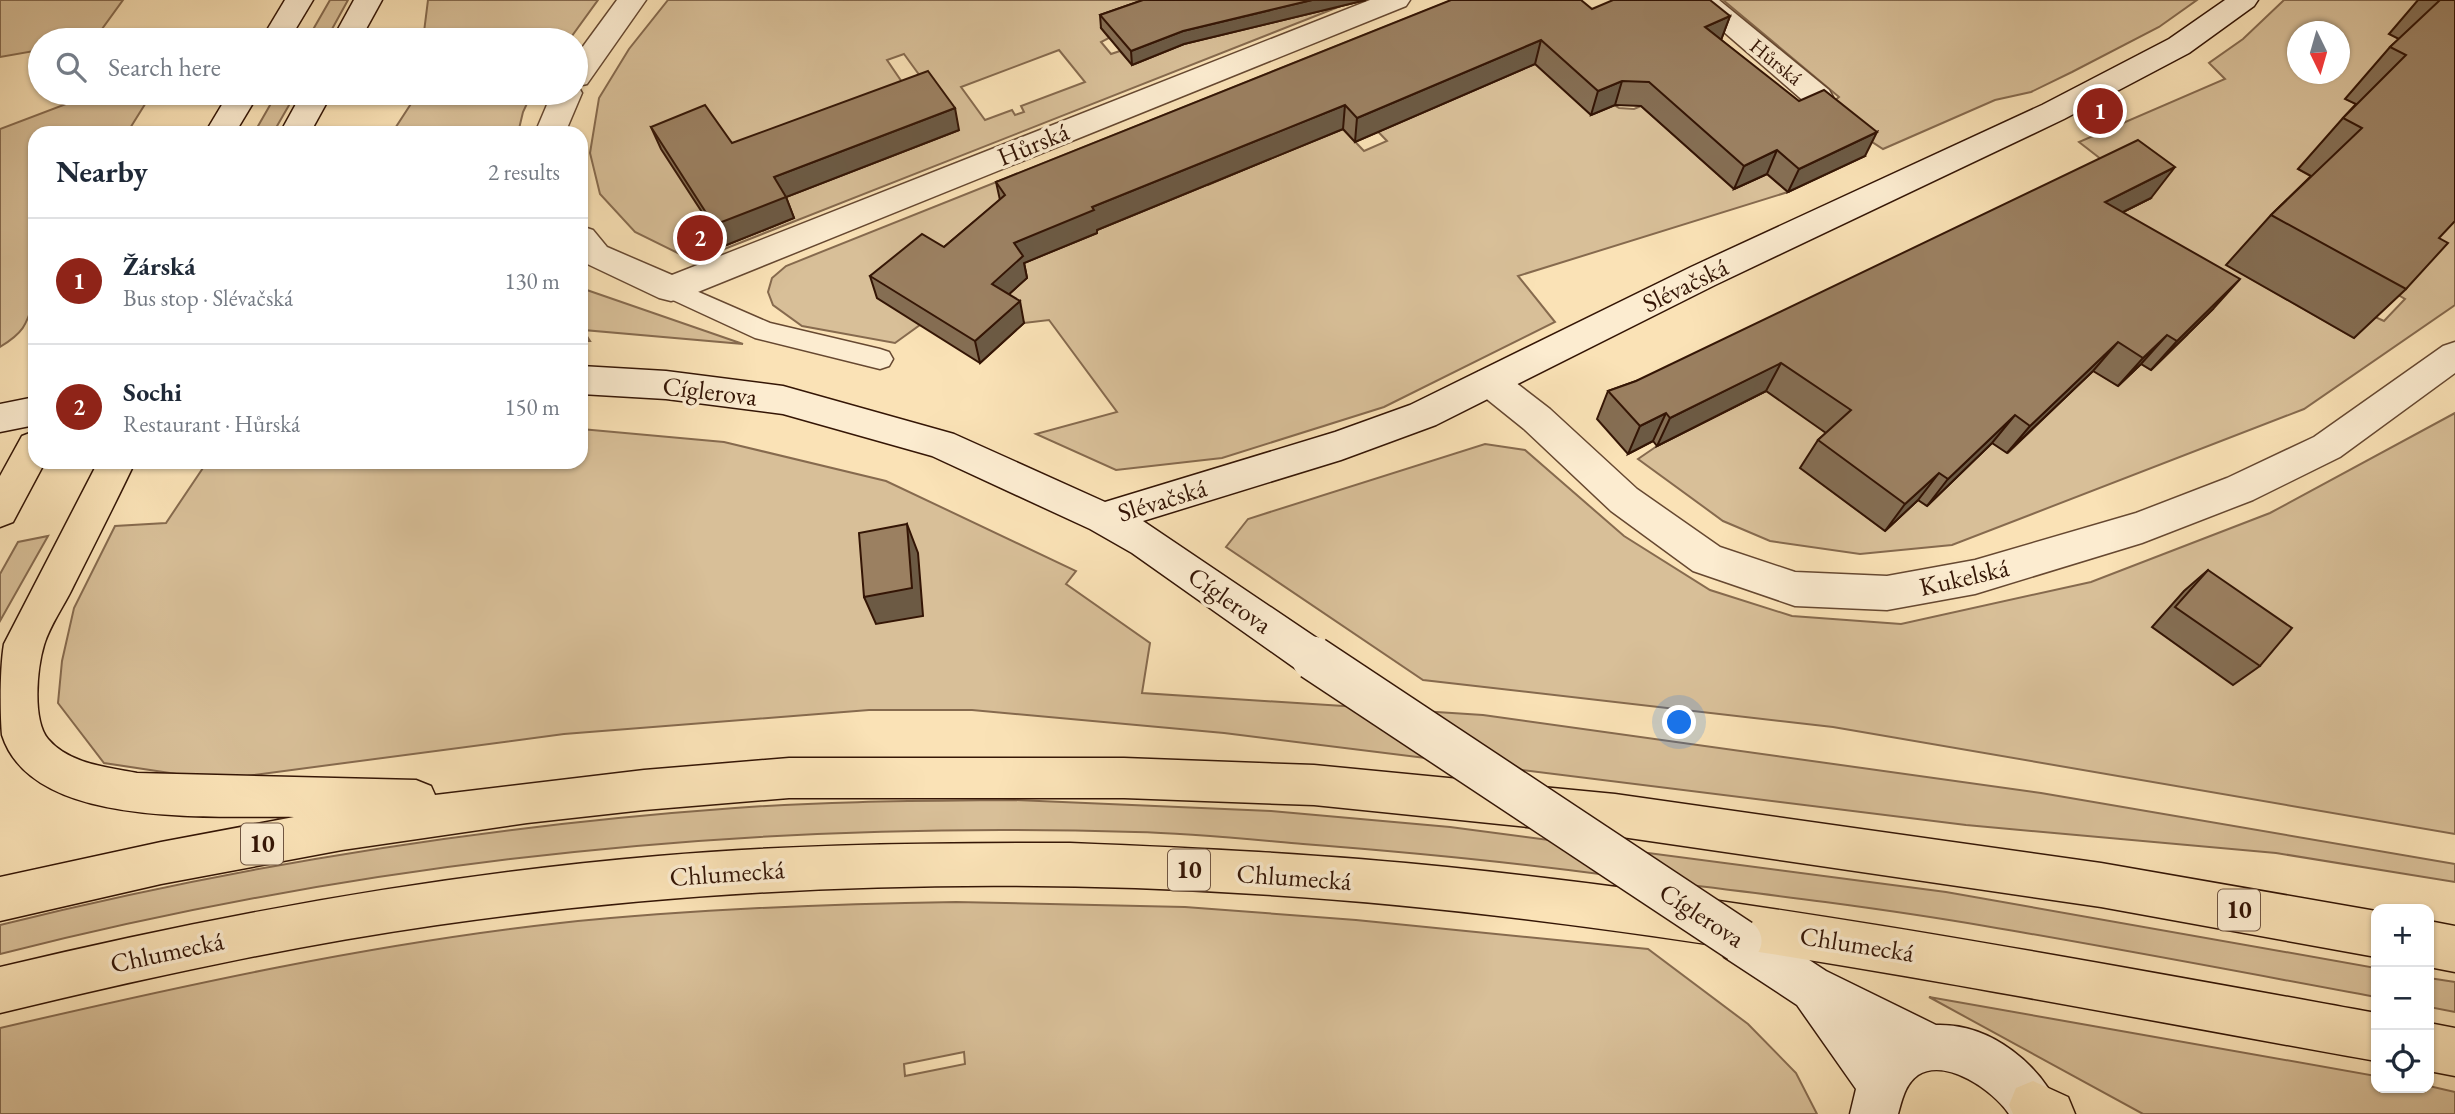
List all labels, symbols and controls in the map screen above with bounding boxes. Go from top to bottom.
north arrow [2287,21,2350,84]
search box [28,28,588,105]
street label: Hůrská [1744,32,1809,91]
icon: search [52,48,90,86]
text: Search here [108,50,221,84]
pin: 1 [2077,85,2123,137]
street label: Hůrská [992,114,1074,174]
text: Nearby [56,152,148,191]
text: 2 results [488,157,560,187]
pin: 2 [677,212,723,264]
text: Žárská [123,249,196,283]
street label: Slévačská [1636,249,1734,320]
text: 1 [73,266,85,296]
text: 130 m [504,266,560,296]
text: Bus stop · Slévačská [123,283,293,313]
street label: Cíglerova [661,368,760,414]
text: Sochi [123,375,182,409]
text: 2 [73,392,85,422]
text: 150 m [504,392,560,422]
text: Restaurant · Hůrská [123,409,300,439]
street label: Slévačská [1113,470,1211,530]
street label: Kukelská [1916,550,2013,604]
street label: Cíglerova [1181,559,1279,642]
your location [1662,705,1696,739]
road number: 10 [241,824,283,864]
road number: 10 [1168,850,1210,890]
street label: Chlumecká [668,852,786,894]
street label: Chlumecká [1235,856,1353,898]
street label: Cíglerova [1653,875,1752,955]
road number: 10 [2218,890,2260,930]
map controls [2371,904,2434,1093]
button: + [2371,904,2434,967]
street label: Chlumecká [1798,918,1917,970]
street label: Chlumecká [107,923,227,981]
button: − [2371,967,2434,1030]
button: locate [2371,1030,2434,1093]

